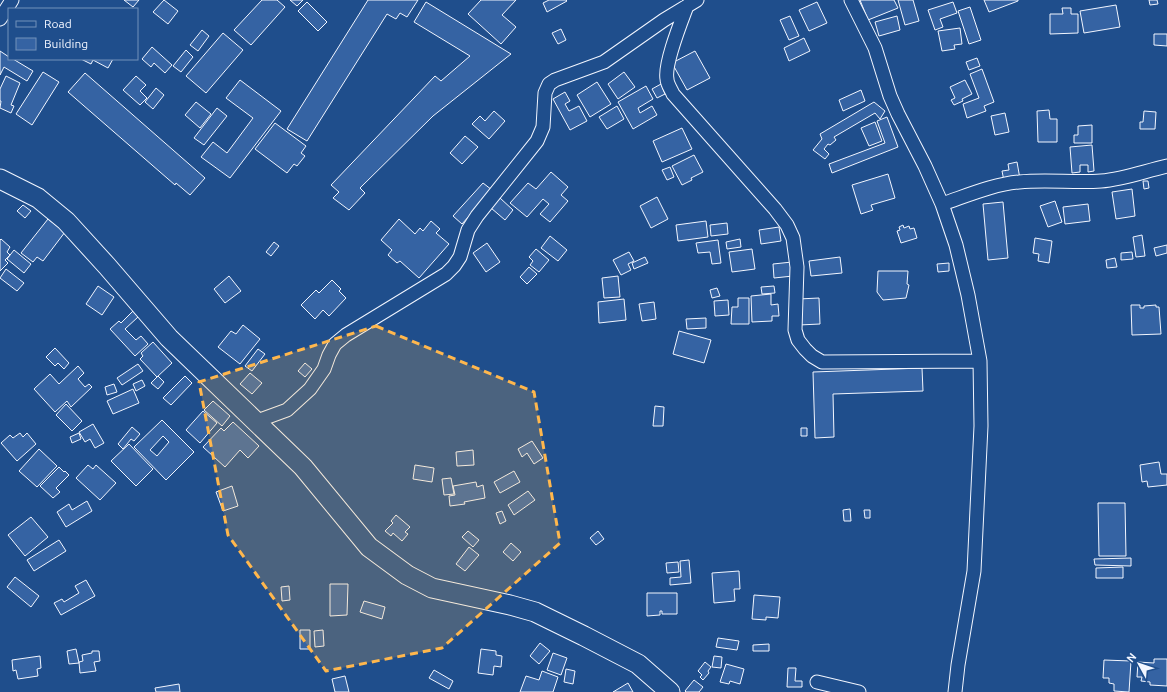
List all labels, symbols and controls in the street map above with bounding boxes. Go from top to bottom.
legend [8,8,138,60]
text: Road [44,17,72,30]
text: Building [44,37,88,50]
north arrow [1119,644,1159,684]
text: N [1124,651,1139,665]

